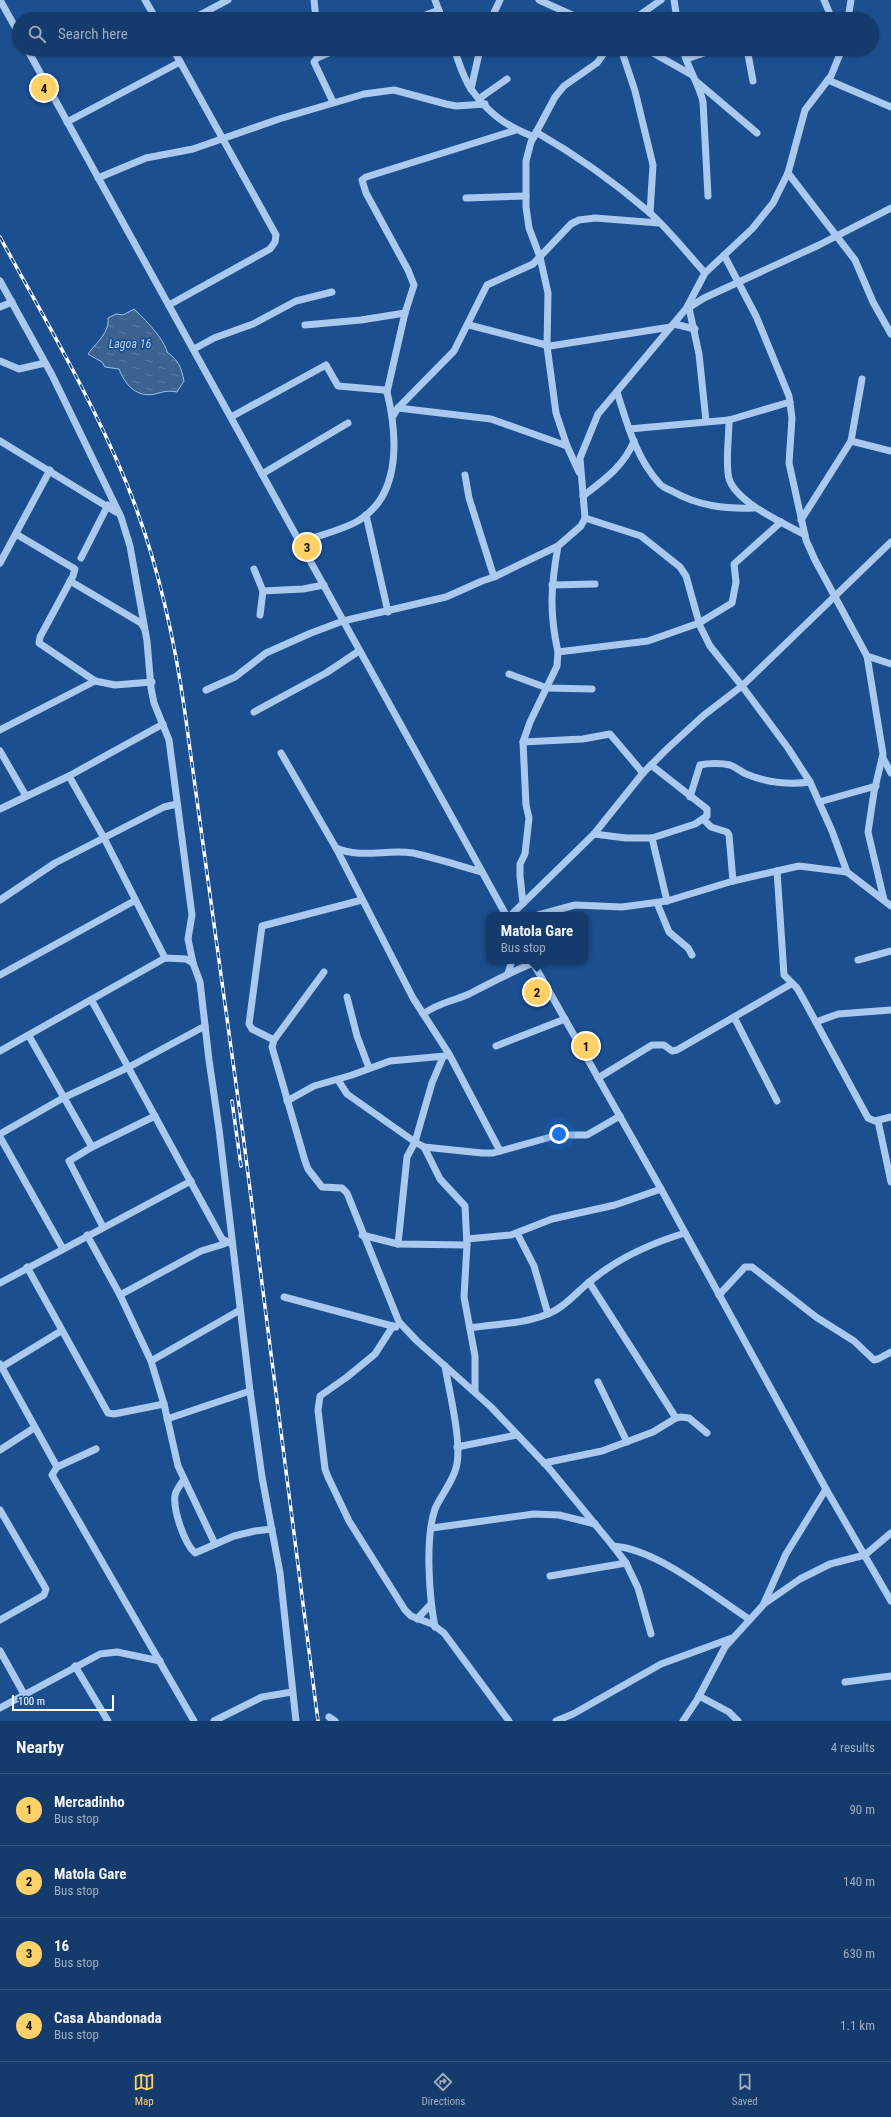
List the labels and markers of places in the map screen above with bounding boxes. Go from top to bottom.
pin: 4 [31,73,57,103]
pin: 3 [294,532,320,562]
pin: 2 [524,977,550,1007]
pin: 1 [573,1031,599,1061]

